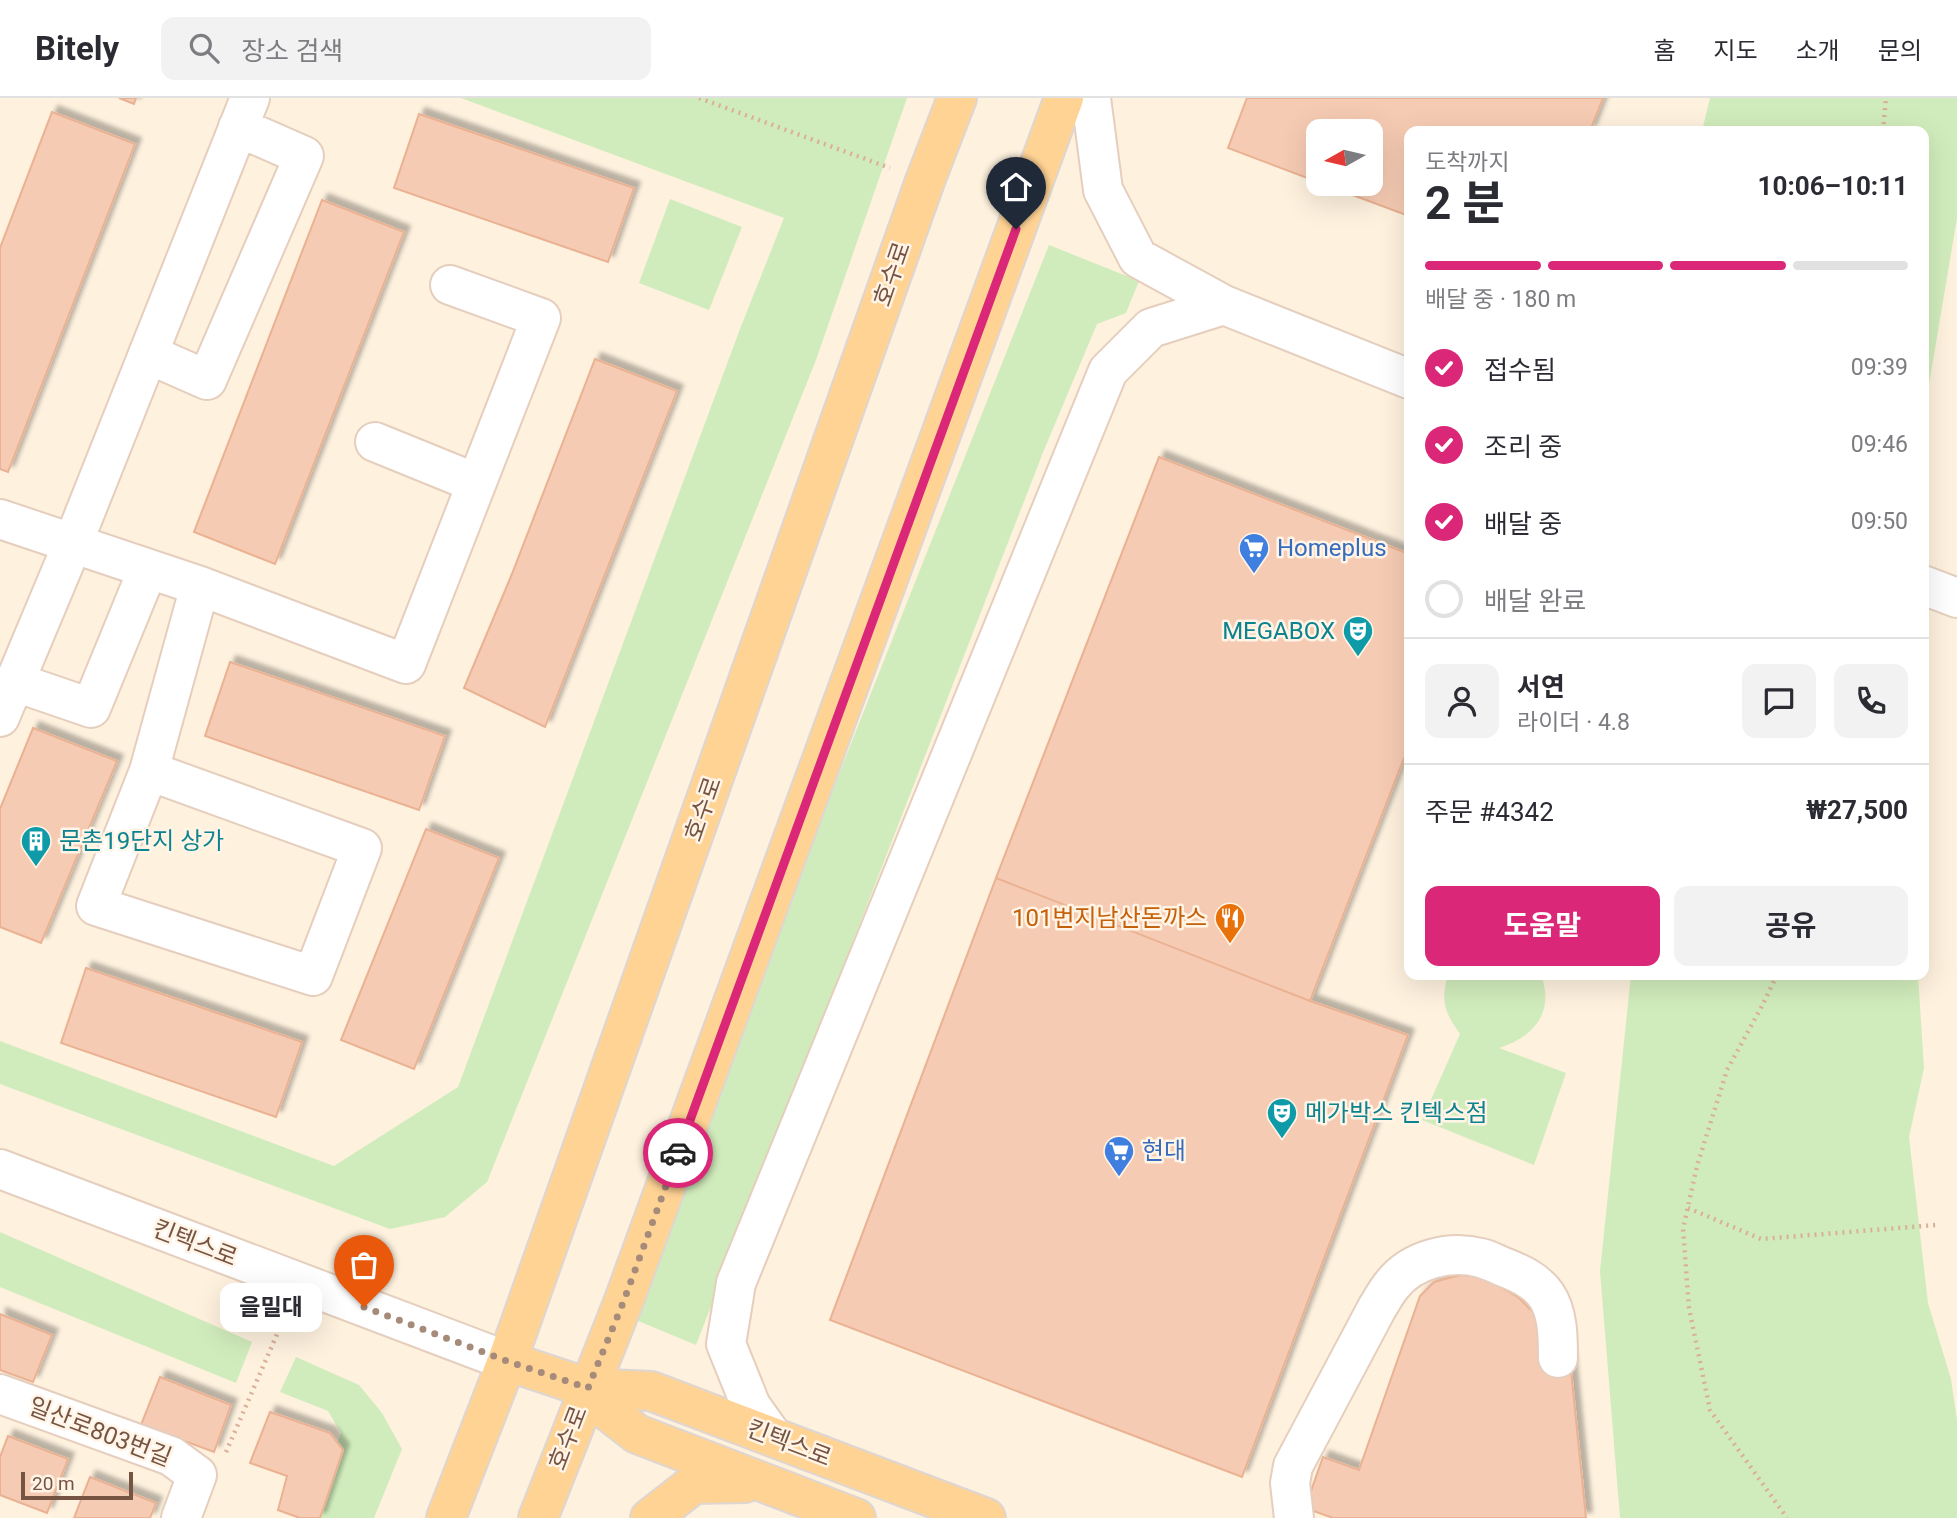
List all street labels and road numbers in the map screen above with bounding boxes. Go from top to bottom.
street label: 호수로 [868,238,916,310]
street label: 호수로 [679,773,727,845]
street label: 킨텍스로 [149,1214,241,1272]
street label: 일산로803번길 [25,1392,175,1472]
street label: 호수로 [543,1402,593,1474]
street label: 킨텍스로 [743,1414,835,1472]

